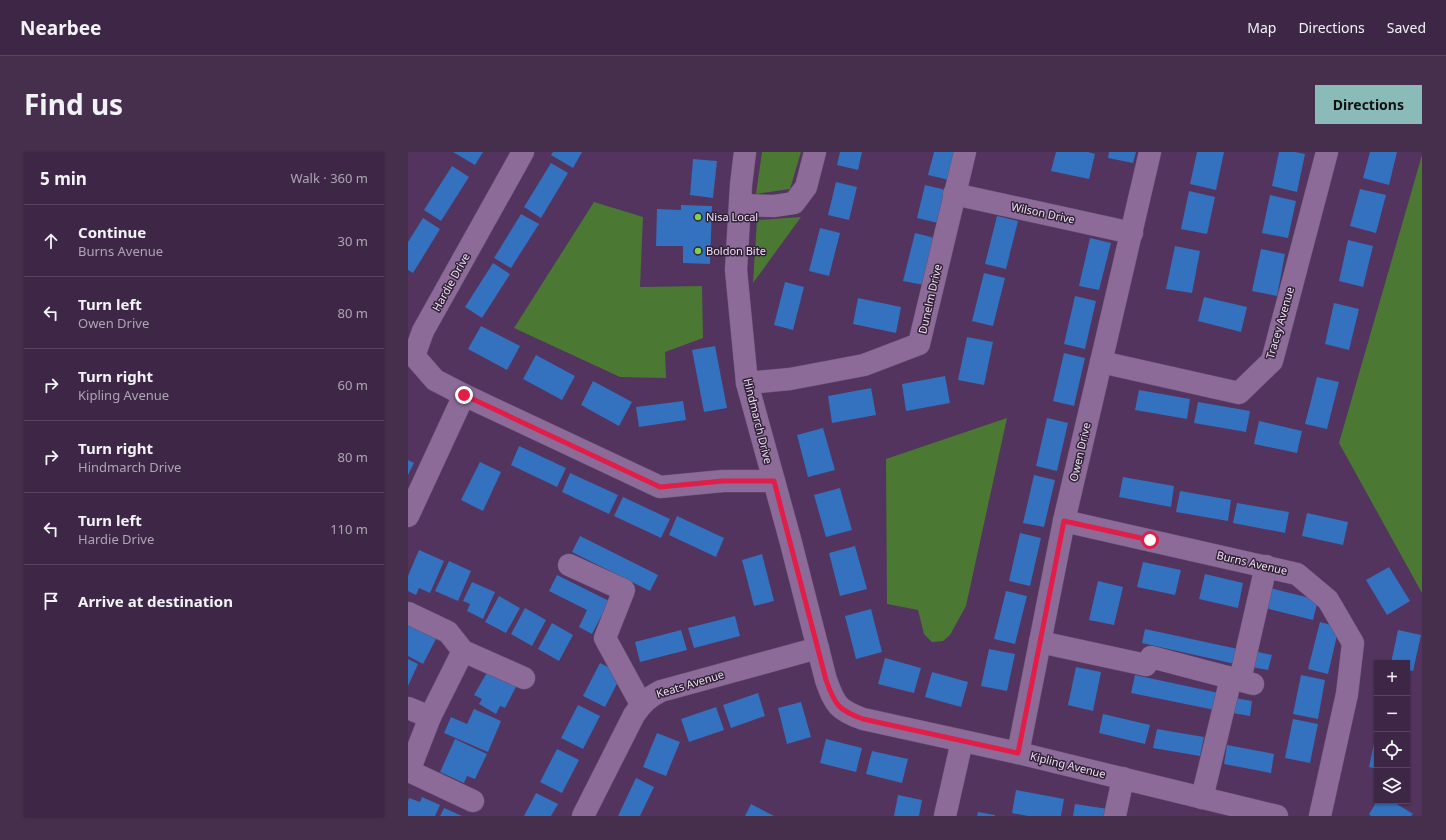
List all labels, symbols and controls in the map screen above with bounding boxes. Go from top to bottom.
text: Nearbee [20,15,101,41]
text: Map [1247,18,1276,37]
text: Directions [1298,18,1365,37]
text: Saved [1387,18,1426,37]
text: Find us [24,85,123,123]
button: Directions [1315,85,1422,124]
text: 5 min [40,167,87,190]
text: Walk · 360 m [290,169,368,187]
street label: Wilson Drive [1010,198,1076,227]
place label: Nisa Local [706,209,758,224]
marker: Nisa Local [693,212,703,222]
text: Continue [78,222,146,242]
icon: ahead [40,230,62,252]
text: 30 m [338,232,368,250]
text: Burns Avenue [78,242,163,260]
place label: Boldon Bite [706,243,766,258]
marker: Boldon Bite [693,246,703,256]
street label: Hardie Drive [428,250,473,314]
street label: Dunelm Drive [914,263,945,335]
street label: Tracey Avenue [1262,285,1297,361]
text: Turn left [78,294,142,314]
icon: left [40,302,62,324]
text: 80 m [338,304,368,322]
text: Owen Drive [78,314,149,332]
text: Turn right [78,366,153,386]
icon: right [40,374,62,396]
text: 60 m [338,376,368,394]
street label: Hindmarch Drive [741,377,776,465]
text: Kipling Avenue [78,386,169,404]
route end [455,386,473,404]
street label: Owen Drive [1065,421,1094,483]
text: Turn right [78,438,153,458]
icon: right [40,446,62,468]
text: 80 m [338,448,368,466]
text: Hindmarch Drive [78,458,181,476]
text: Turn left [78,510,142,530]
icon: left [40,518,62,540]
text: 110 m [330,520,368,538]
text: Hardie Drive [78,530,154,548]
route start [1141,531,1159,549]
street label: Burns Avenue [1215,547,1289,578]
icon: arrive [40,590,62,612]
text: Arrive at destination [78,591,233,611]
map controls [1374,660,1410,804]
button: + [1374,660,1410,696]
street label: Keats Avenue [654,666,725,701]
button: − [1374,696,1410,732]
button: locate [1374,732,1410,768]
street label: Kipling Avenue [1029,748,1107,781]
button: layers [1374,768,1410,804]

